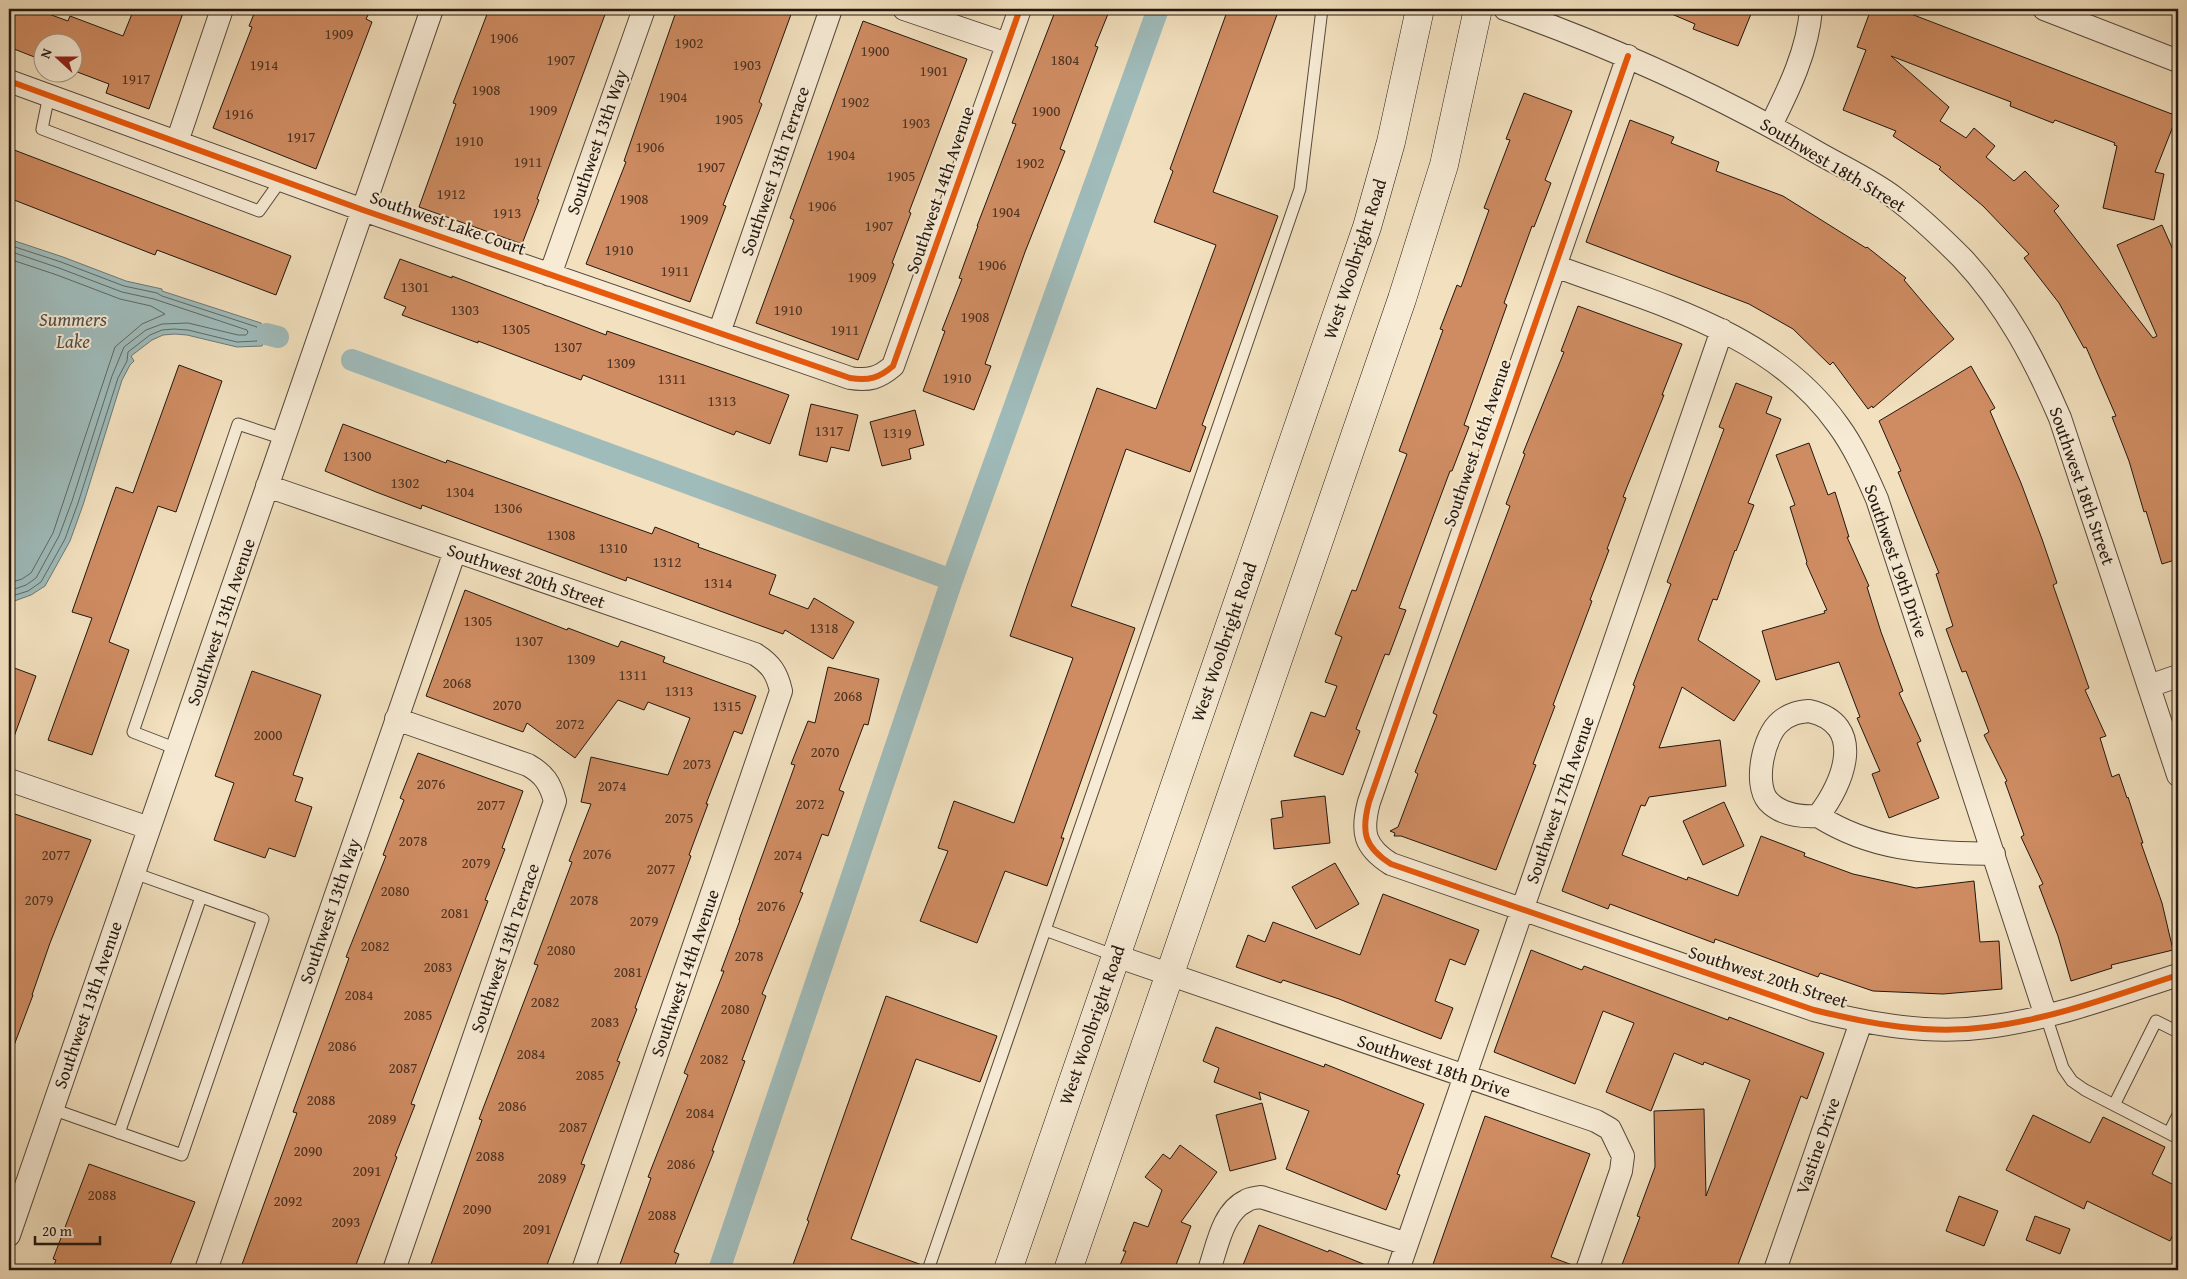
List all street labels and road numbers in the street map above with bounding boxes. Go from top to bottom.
street label: Southwest 13th Way [559,65,634,218]
street label: Southwest 13th Terrace [733,82,816,259]
street label: Southwest 14th Avenue [898,102,981,277]
street label: Southwest 18th Street [1755,110,1912,219]
street label: West Woolbright Road [1316,175,1393,343]
street label: Southwest Lake Court [366,183,530,262]
street label: Southwest 16th Avenue [1435,355,1518,530]
street label: Southwest 18th Street [2043,403,2122,569]
street label: Southwest 19th Drive [1858,480,1935,641]
street label: Southwest 13th Avenue [179,534,262,709]
street label: Southwest 20th Street [443,536,610,615]
street label: West Woolbright Road [1184,558,1264,725]
street label: Southwest 17th Avenue [1518,712,1601,887]
street label: Southwest 13th Way [292,834,367,987]
street label: Southwest 13th Terrace [463,859,546,1036]
street label: Southwest 14th Avenue [643,885,726,1060]
street label: Southwest 13th Avenue [46,917,129,1092]
street label: Southwest 20th Street [1685,938,1852,1015]
street label: West Woolbright Road [1052,941,1132,1108]
street label: Southwest 18th Drive [1354,1027,1515,1104]
street label: Vastine Drive [1788,1094,1847,1198]

